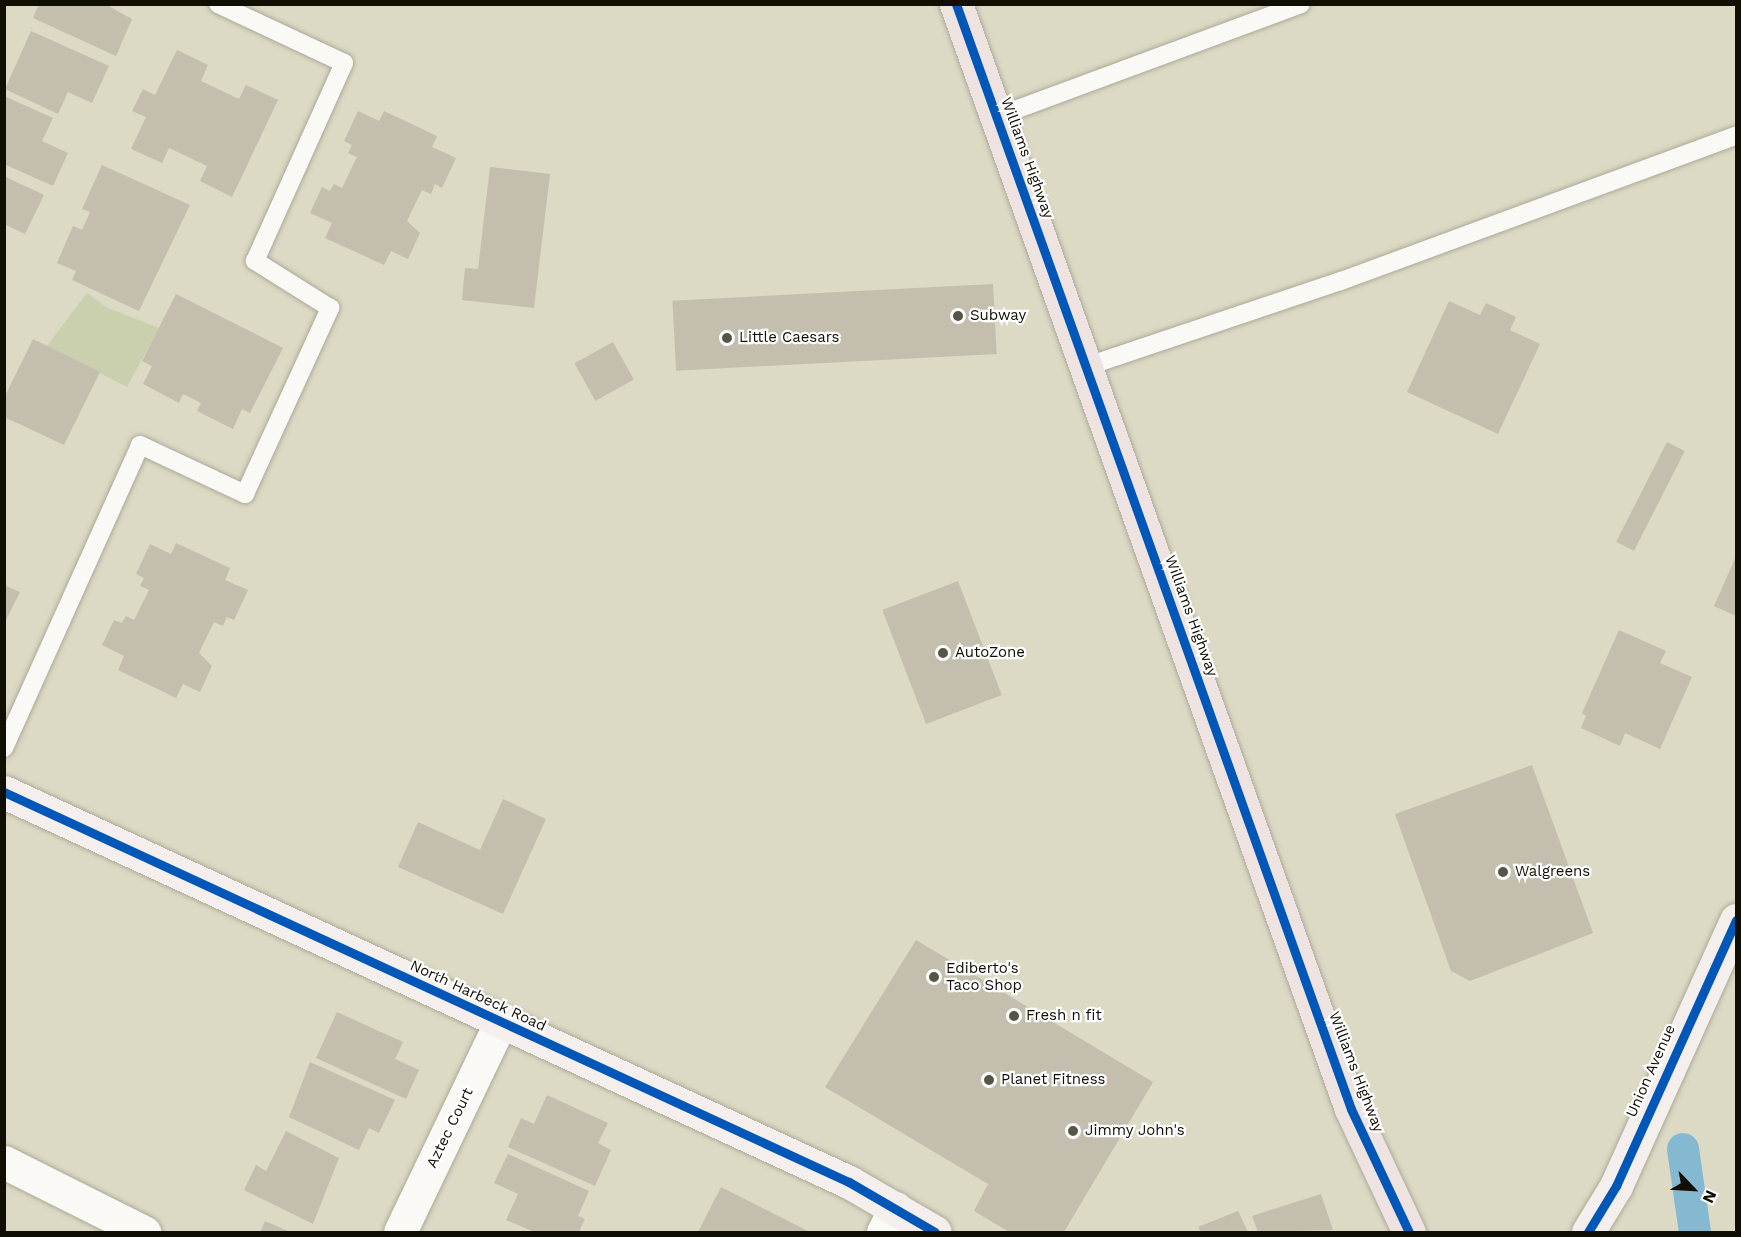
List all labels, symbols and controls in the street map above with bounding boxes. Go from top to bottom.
street label: Williams Highway [997,95,1057,221]
place label: Subway [970,307,1026,325]
marker: Subway [951,309,965,323]
place label: Little Caesars [739,329,839,347]
marker: Little Caesars [720,331,734,345]
street label: Williams Highway [1161,553,1221,679]
place label: AutoZone [955,644,1025,662]
marker: AutoZone [936,646,950,660]
place label: Walgreens [1515,863,1590,881]
marker: Walgreens [1496,865,1510,879]
street label: North Harbeck Road [407,956,549,1036]
place label: Ediberto's Taco Shop [946,959,1022,994]
marker: Ediberto's Taco Shop [927,970,941,984]
place label: Fresh n fit [1026,1007,1102,1025]
marker: Fresh n fit [1007,1009,1021,1023]
street label: Williams Highway [1325,1009,1387,1135]
street label: Union Avenue [1622,1022,1680,1120]
place label: Planet Fitness [1001,1071,1106,1089]
marker: Planet Fitness [982,1073,996,1087]
street label: Aztec Court [423,1085,477,1171]
place label: Jimmy John's [1085,1122,1185,1140]
marker: Jimmy John's [1066,1124,1080,1138]
north arrow [1663,1159,1723,1219]
text: N [1699,1187,1721,1206]

